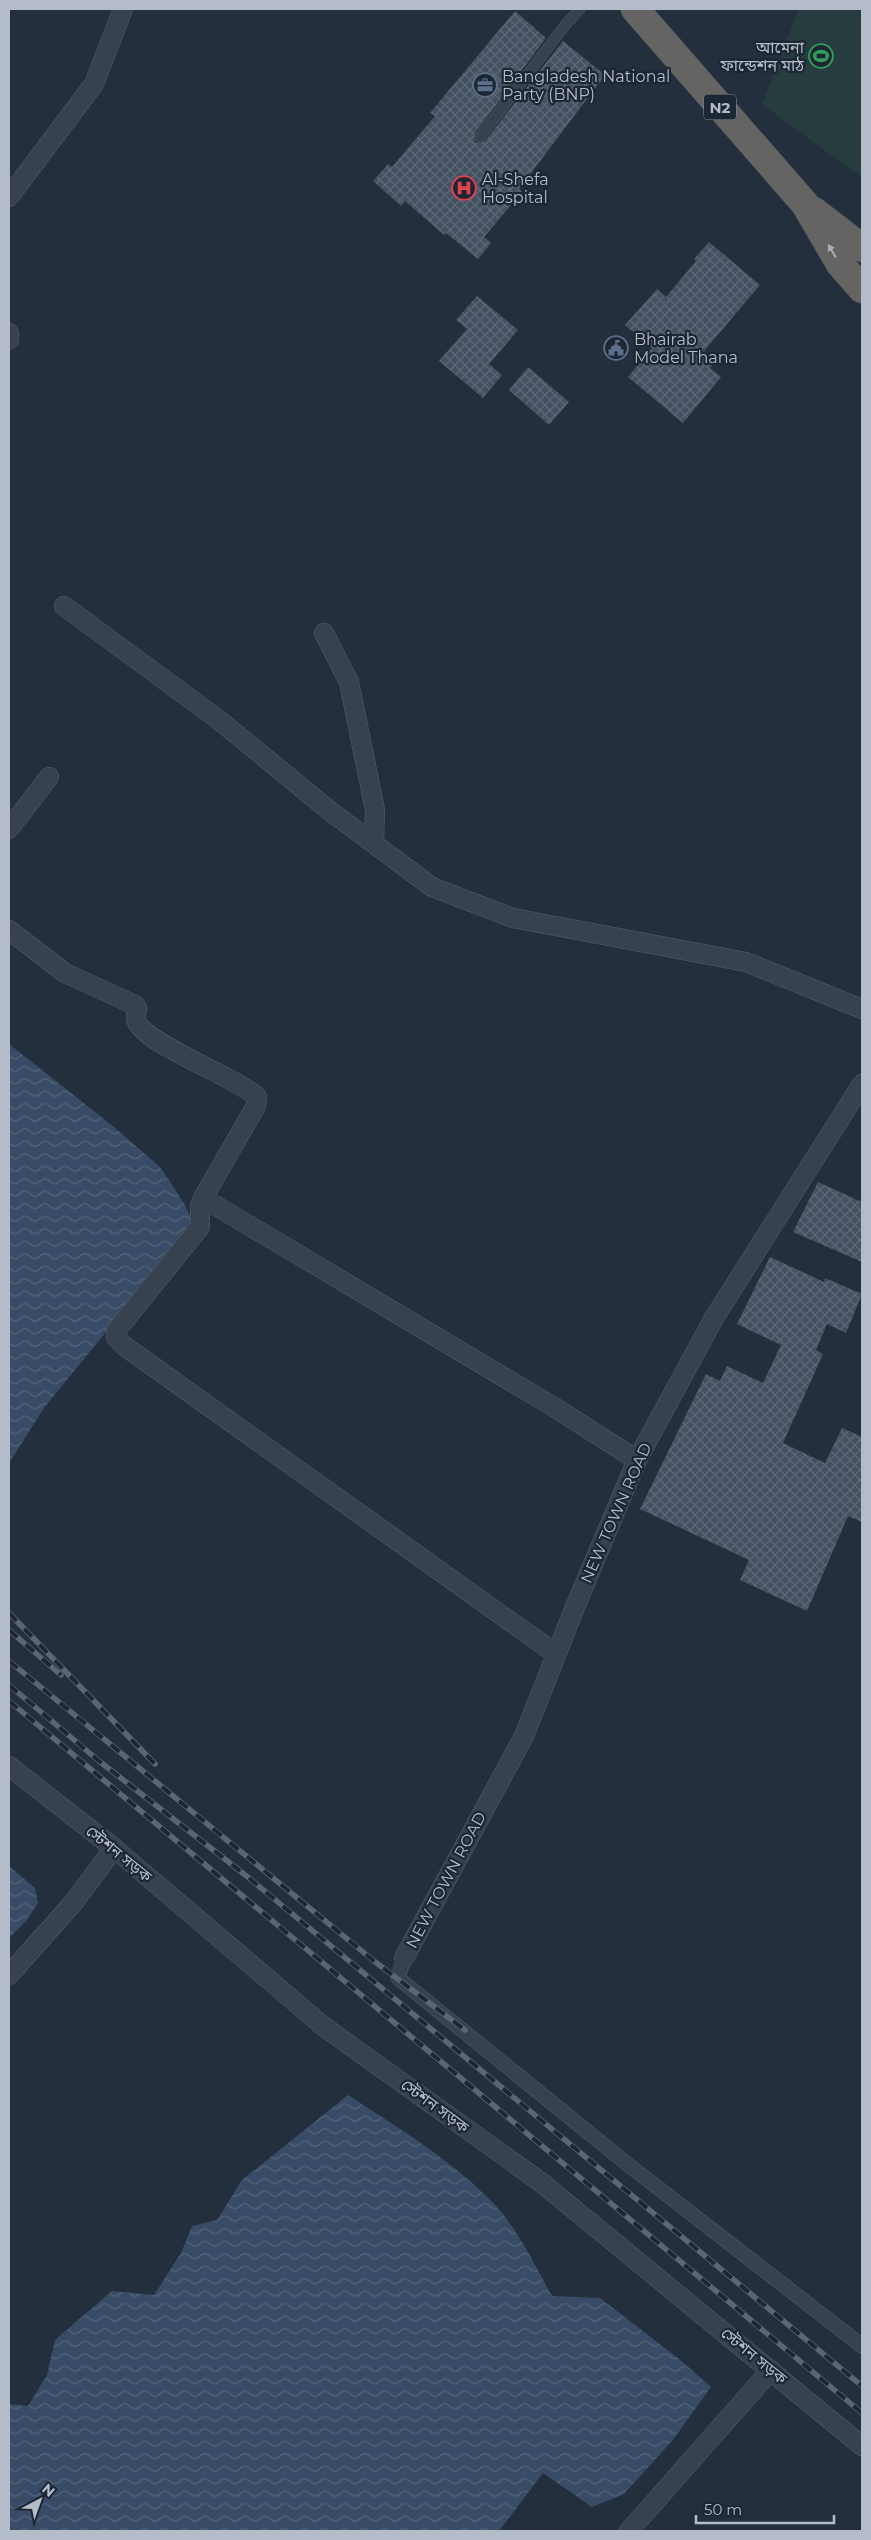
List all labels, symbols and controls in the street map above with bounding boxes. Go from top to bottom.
place label: আমেনা ফান্ডেশন মাঠ [719,38,805,75]
sports icon: আমেনা ফান্ডেশন মাঠ [808,43,834,69]
place label: Bangladesh National Party (BNP) [502,67,670,104]
office icon: Bangladesh National Party (BNP) [472,72,498,98]
road number: N2 [704,94,736,120]
place label: Al-Shefa Hospital [482,170,549,207]
hospital icon: Al-Shefa Hospital [451,175,477,201]
one-way arrow [828,245,837,258]
place label: Bhairab Model Thana [634,330,738,367]
public building icon: Bhairab Model Thana [603,335,629,361]
street label: NEW TOWN ROAD [576,1440,656,1586]
street label: NEW TOWN ROAD [402,1808,490,1952]
street label: স্টেশন সড়ক [82,1822,157,1887]
street label: স্টেশন সড়ক [397,2075,474,2138]
street label: স্টেশন সড়ক [717,2324,792,2389]
north arrow [15,2475,65,2525]
text: N [38,2480,59,2501]
scale bar [696,2492,834,2524]
text: 50 m [704,2500,742,2519]

